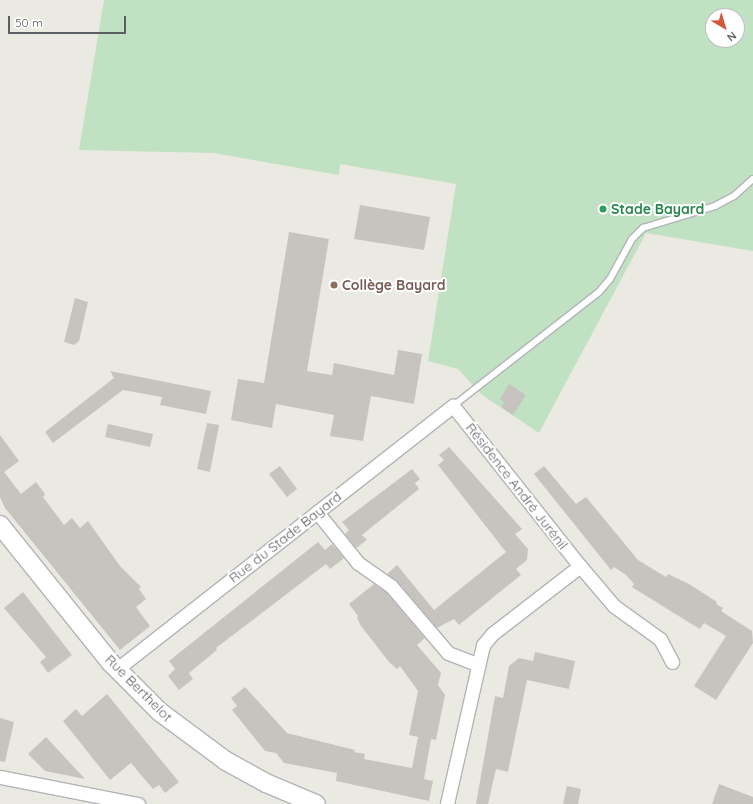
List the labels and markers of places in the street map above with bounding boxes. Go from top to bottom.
place label: Stade Bayard [611,201,704,217]
marker: Stade Bayard [598,204,608,214]
place label: Collège Bayard [342,277,445,293]
marker: Collège Bayard [329,280,339,290]

